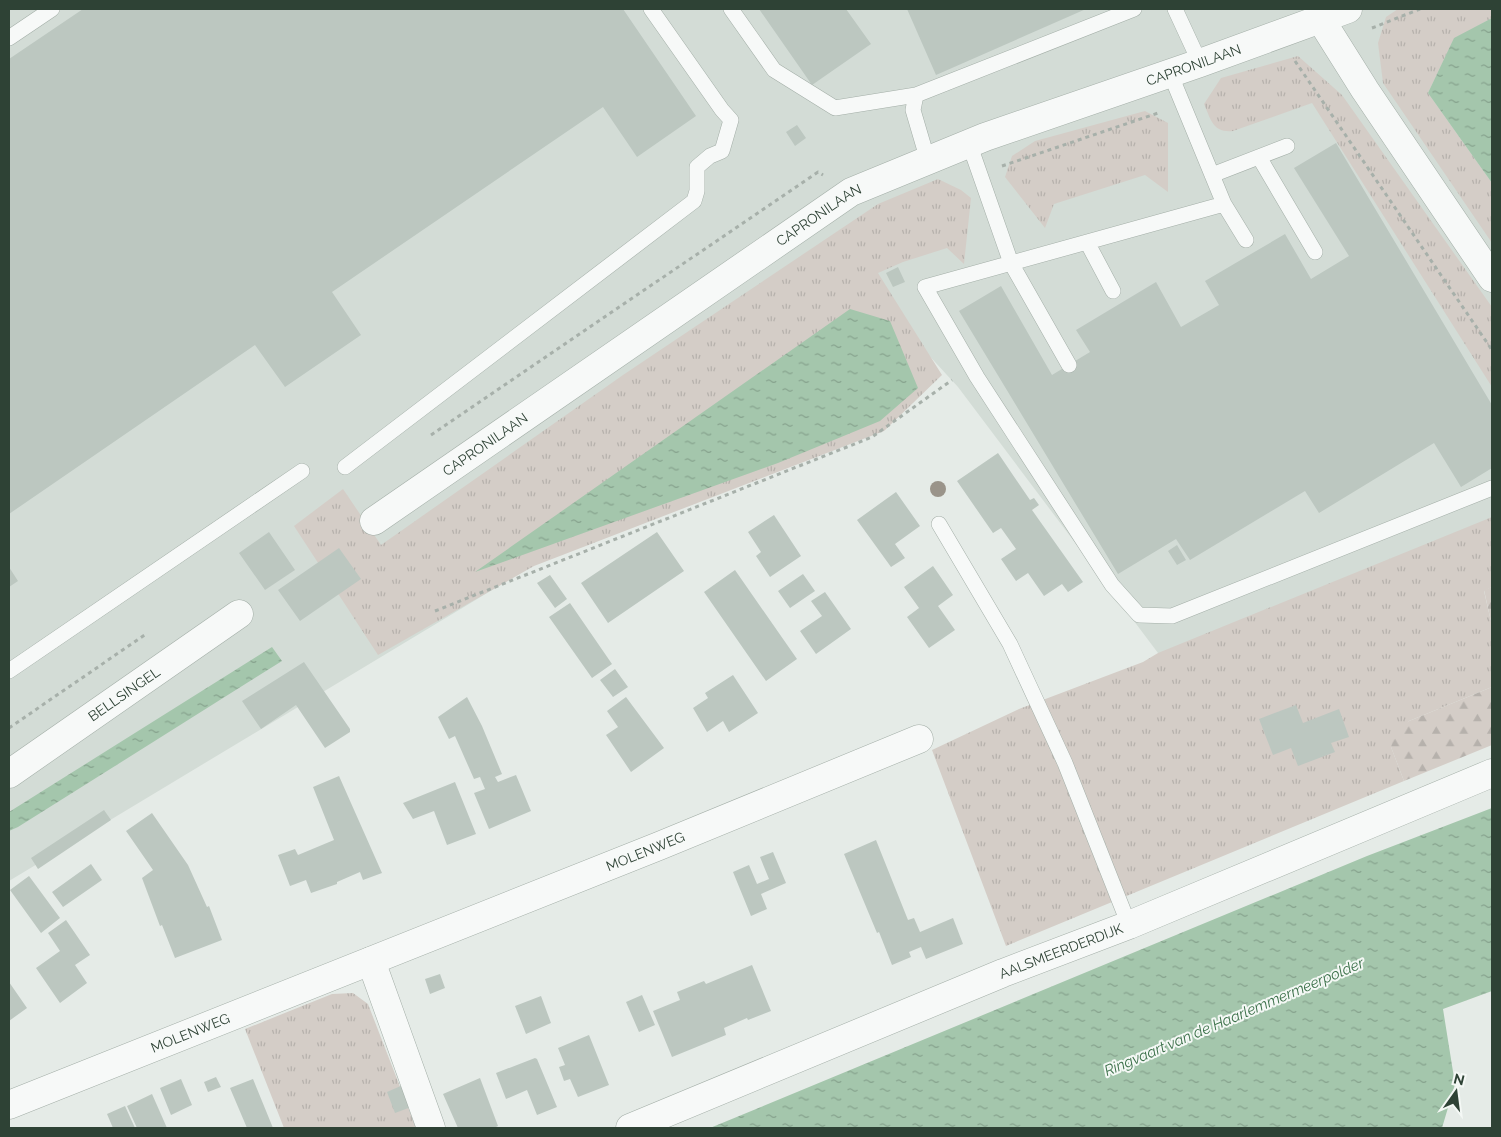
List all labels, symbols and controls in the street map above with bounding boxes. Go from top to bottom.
street label: CAPRONILAAN [1144,41,1243,89]
street label: CAPRONILAAN [773,181,864,249]
street label: CAPRONILAAN [440,410,531,479]
street label: BELLSINGEL [85,664,163,725]
street label: MOLENWEG [604,828,687,874]
street label: AALSMEERDERDIJK [997,920,1125,982]
water label: Ringvaart van de Haarlemmermeerpolder [1101,954,1367,1080]
street label: MOLENWEG [148,1010,232,1056]
north arrow [1431,1067,1481,1117]
text: N [1452,1070,1466,1088]

